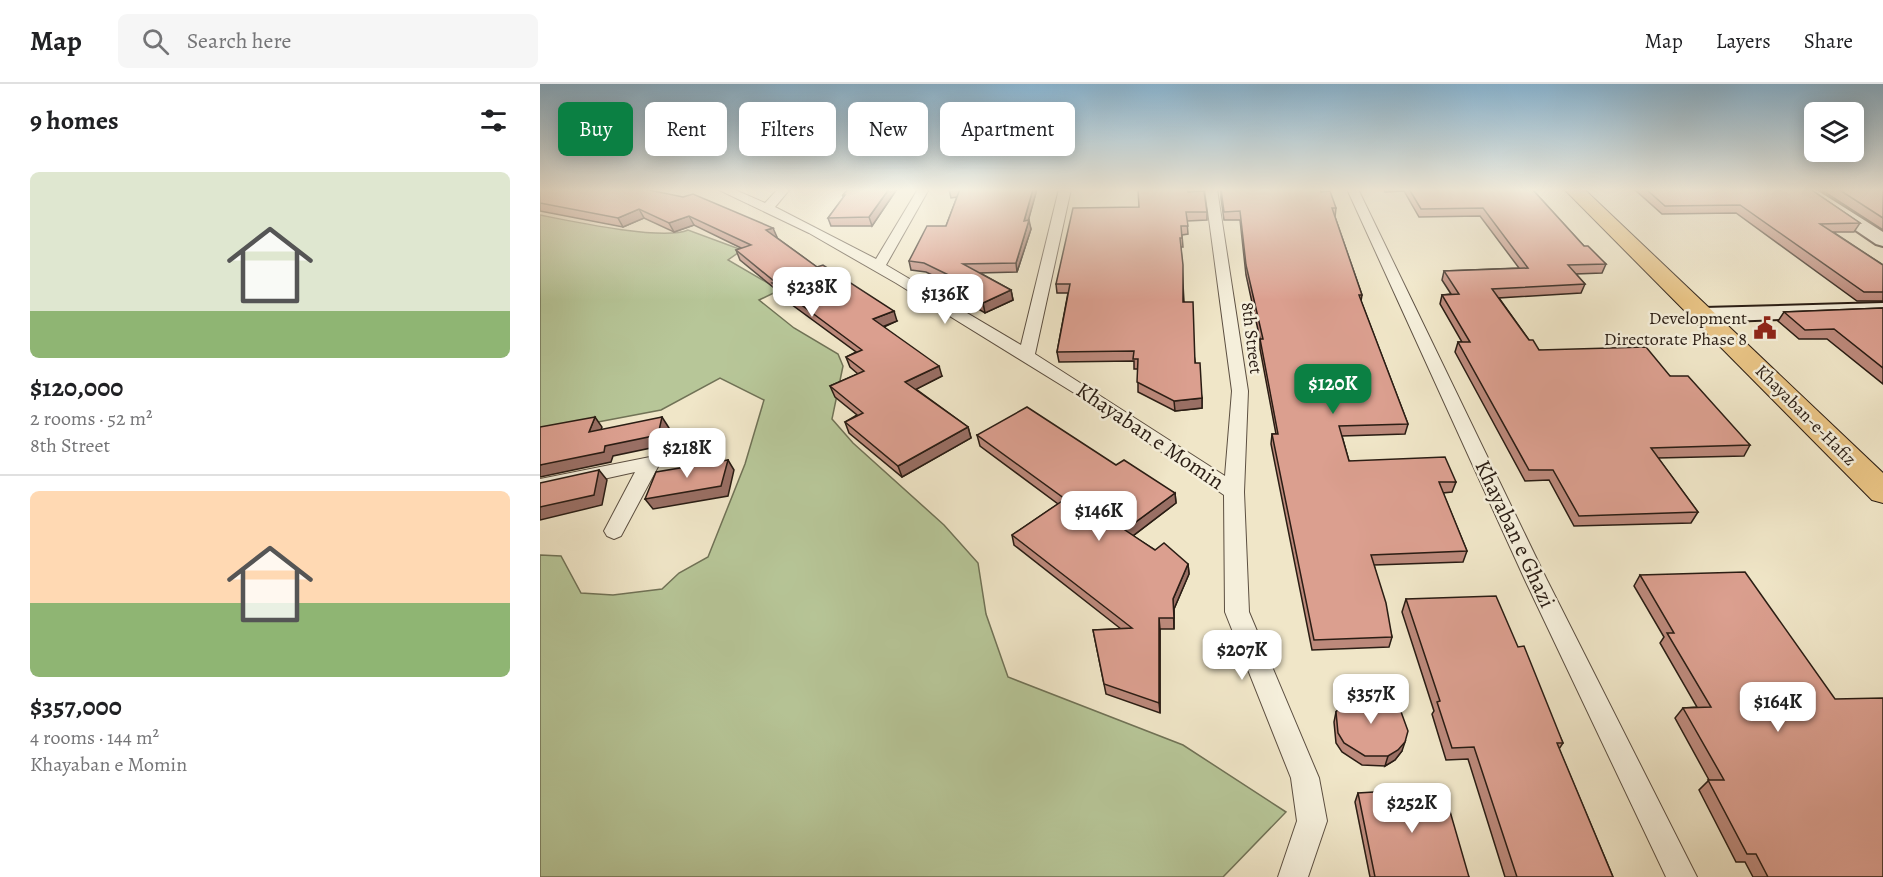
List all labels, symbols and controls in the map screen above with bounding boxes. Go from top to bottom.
search box [118,14,538,68]
text: Map [30,22,82,60]
icon: search [139,25,172,58]
text: Search here [187,26,291,56]
text: Map [1644,27,1683,55]
text: Layers [1716,27,1771,55]
text: Share [1804,27,1853,55]
chip: Buy [558,102,633,156]
chip: Rent [645,102,727,156]
chip: Filters [739,102,836,156]
chip: New [848,102,928,156]
chip: Apartment [940,102,1075,156]
map controls [1804,102,1864,162]
button: layers [1804,102,1864,162]
text: 9 homes [30,103,119,138]
icon: filters [477,104,510,137]
icon: home [216,211,324,319]
pin: $238K [770,267,854,318]
text: $238K [787,273,837,300]
pin: $136K [903,274,987,325]
text: $136K [921,280,969,307]
street label: 8th Street [1236,301,1268,375]
place label: Development Directorate Phase 8 [1604,306,1747,351]
public building icon: Development Directorate Phase 8 [1752,315,1778,341]
street label: Khayaban-e-Hafiz [1750,359,1862,471]
pin: $120K [1291,364,1375,415]
text: $120,000 [30,370,123,405]
text: $120K [1308,370,1358,397]
street label: Khayaban e Momin [1070,375,1230,497]
text: 2 rooms · 52 m² [30,405,153,432]
pin: $218K [645,428,729,479]
text: 8th Street [30,432,110,459]
text: $218K [663,434,711,461]
street label: Khayaban e Ghazi [1468,455,1562,613]
pin: $146K [1057,491,1141,542]
text: $146K [1075,497,1123,524]
icon: home [216,530,324,638]
pin: $207K [1200,630,1284,681]
text: $207K [1217,636,1267,663]
pin: $357K [1329,674,1413,725]
text: $357K [1347,680,1395,707]
pin: $164K [1736,682,1820,733]
text: $164K [1754,688,1802,715]
text: $357,000 [30,689,122,724]
text: 4 rooms · 144 m² [30,724,159,751]
text: Khayaban e Momin [30,751,187,778]
pin: $252K [1370,783,1454,834]
text: $252K [1387,789,1437,816]

